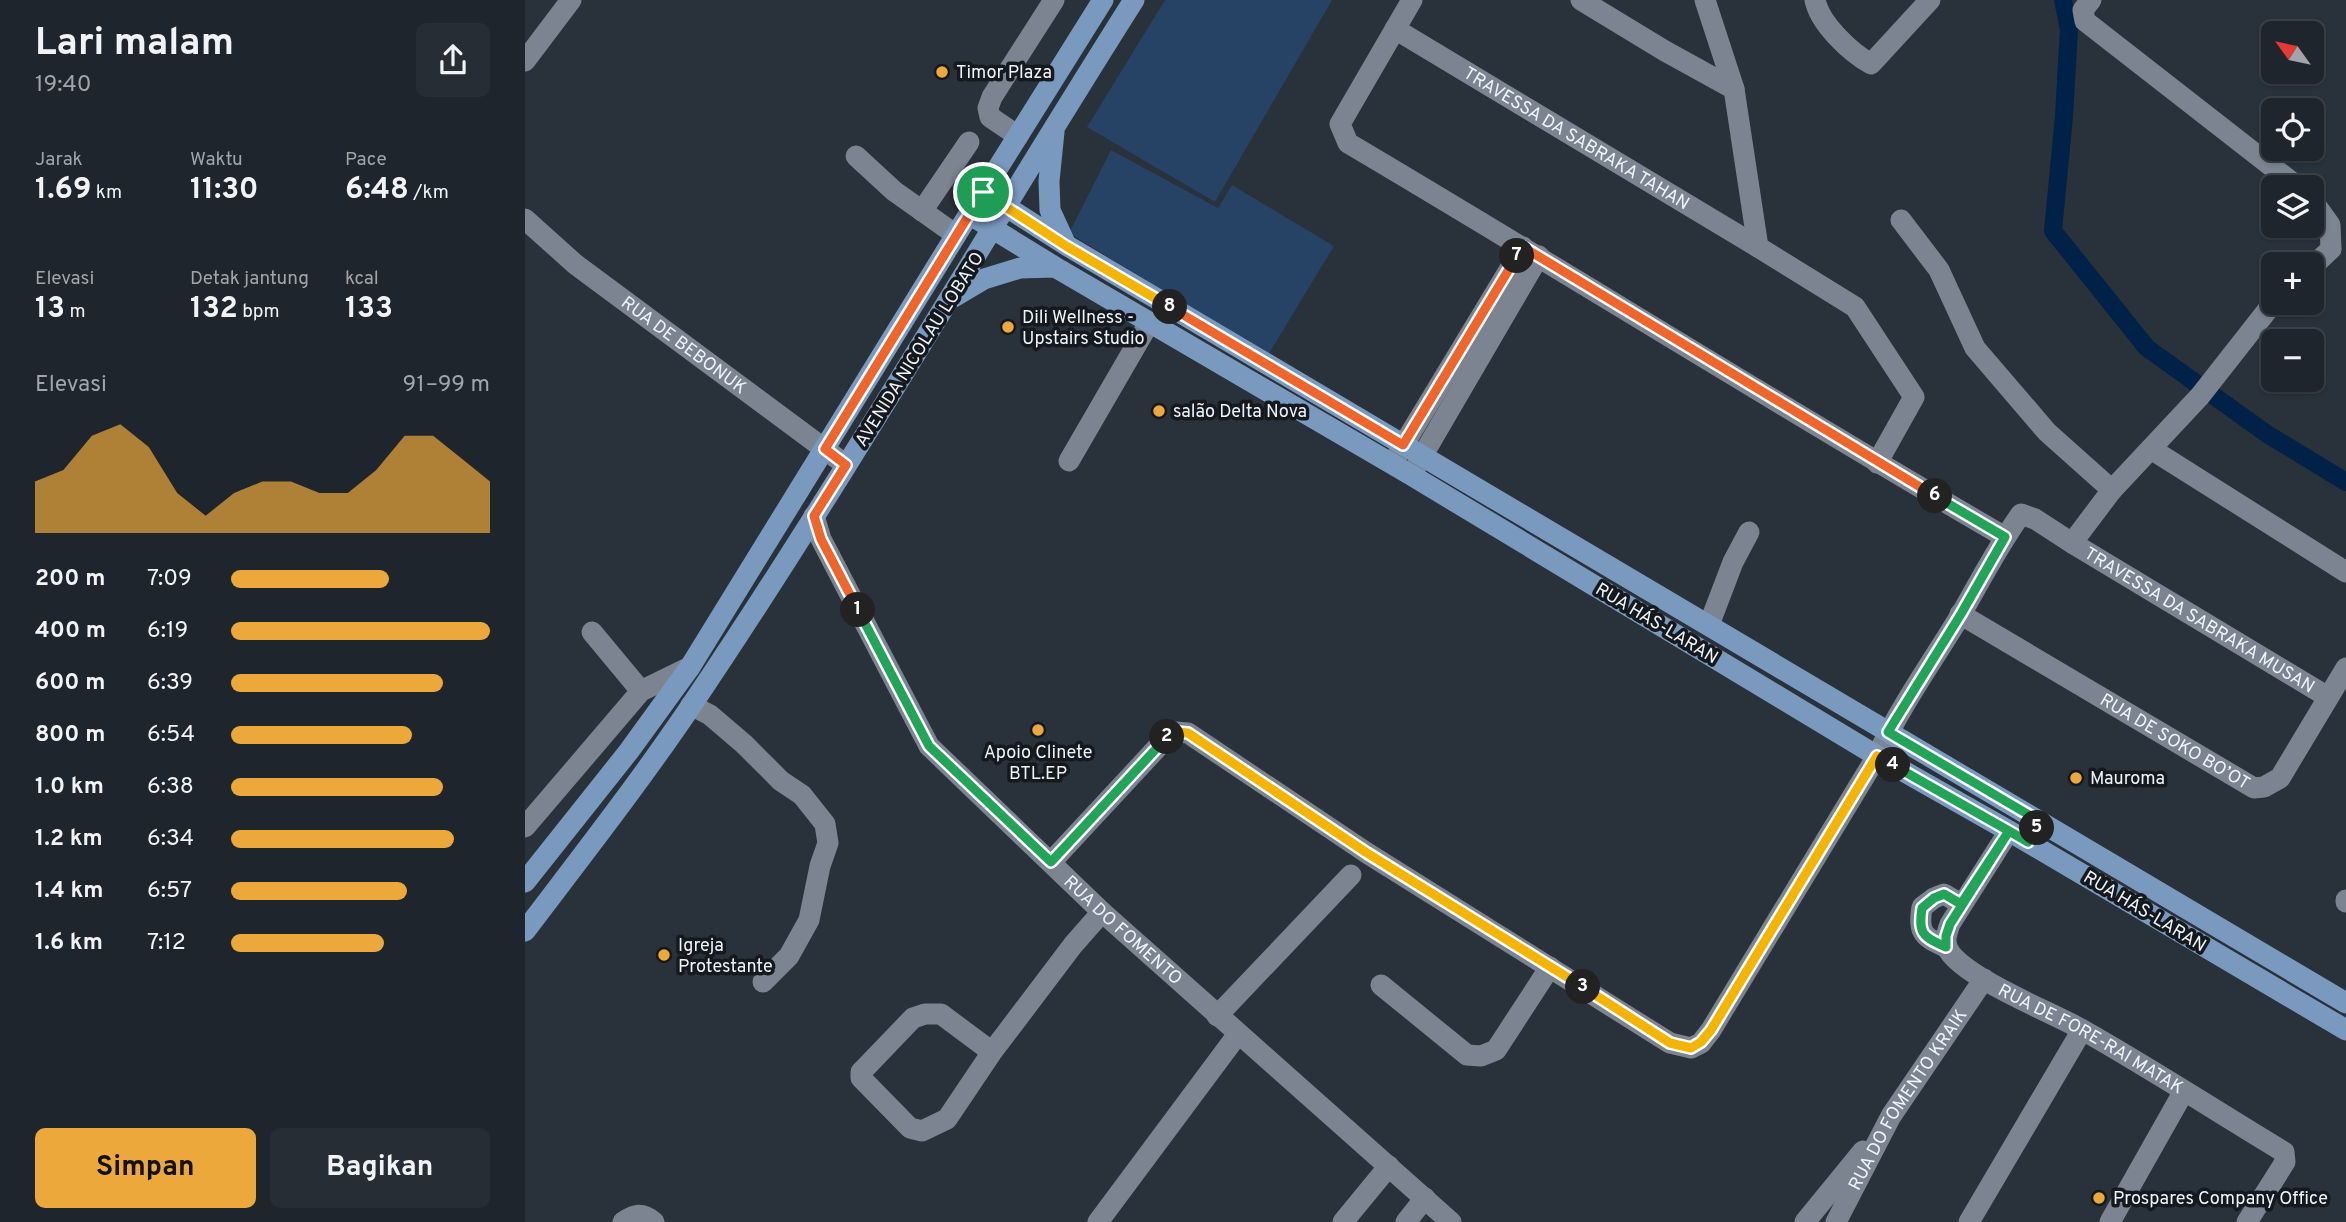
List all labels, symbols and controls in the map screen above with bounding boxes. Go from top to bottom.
text: Lari malam [35,20,234,69]
north arrow [2261,21,2324,84]
map controls [2261,21,2324,392]
button: share [416,23,490,97]
place label: Timor Plaza [956,62,1052,85]
street label: TRAVESSA DA SABRAKA TAHAN [1459,63,1693,216]
marker: Timor Plaza [934,64,950,80]
text: 19:40 [35,71,92,100]
button: locate [2261,98,2324,161]
text: Jarak [35,148,83,172]
text: Waktu [190,148,243,172]
text: Pace [345,148,387,172]
pin [953,162,1013,222]
text: 1.69 [35,172,91,209]
text: 11:30 [190,172,259,209]
text: 6:48 [345,172,409,209]
icon: arrive [964,173,1002,211]
button: layers [2261,175,2324,238]
text: km [91,181,122,205]
text: /km [409,181,449,205]
pin: 7 [1499,238,1535,274]
text: 7 [1511,243,1522,267]
street label: AVENIDA NICOLAU LOBATO [851,248,990,452]
button: + [2261,252,2324,315]
text: Elevasi [35,267,94,291]
text: Detak jantung [190,267,309,291]
text: kcal [345,267,379,291]
pin: 8 [1153,290,1187,324]
text: 13 [35,291,65,328]
text: 132 [190,291,238,328]
text: 133 [345,291,393,328]
street label: RUA DE BEBONUK [616,292,751,400]
text: 8 [1164,294,1175,318]
text: m [65,300,86,324]
text: bpm [238,300,280,324]
place label: Dili Wellness - Upstairs Studio [1022,307,1145,351]
marker: Dili Wellness - Upstairs Studio [1000,319,1016,335]
button: − [2261,329,2324,392]
text: Elevasi [35,371,107,400]
text: 91–99 m [403,371,490,400]
place label: salão Delta Nova [1173,401,1307,424]
marker: salão Delta Nova [1151,403,1167,419]
pin: 6 [1917,478,1953,514]
text: 6 [1929,483,1940,507]
street label: TRAVESSA DA SABRAKA MUSAN [2079,543,2318,699]
text: 200 m [35,565,105,594]
text: 7:09 [147,565,192,594]
street label: RUA HÁS-LARAN [1591,577,1723,670]
pin: 1 [841,592,875,628]
text: 1 [854,597,861,621]
text: 400 m [35,617,106,646]
text: 6:19 [147,617,188,646]
text: 600 m [35,669,105,698]
text: 6:39 [147,669,193,698]
street label: RUA DE SOKO BO’OT [2095,689,2254,796]
pin: 2 [1149,720,1185,754]
text: 800 m [35,721,105,750]
text: 6:54 [147,721,195,750]
marker: Apoio Clinete BTL.EP [1030,722,1046,738]
text: 2 [1161,724,1172,748]
place label: Apoio Clinete BTL.EP [984,742,1092,786]
pin: 4 [1875,748,1911,782]
text: 4 [1886,752,1899,776]
place label: Mauroma [2090,768,2165,791]
marker: Mauroma [2068,770,2084,786]
text: 1.0 km [35,773,104,802]
text: 6:38 [147,773,194,802]
pin: 5 [2019,810,2055,846]
text: 5 [2031,815,2042,839]
text: 1.2 km [35,825,103,854]
text: 6:34 [147,825,194,854]
street label: RUA HÁS-LARAN [2079,865,2211,958]
street label: RUA DO FOMENTO [1058,871,1186,991]
text: 1.4 km [35,877,103,906]
text: 6:57 [147,877,192,906]
text: 1.6 km [35,929,103,958]
text: 7:12 [147,929,186,958]
place label: Igreja Protestante [678,935,773,979]
marker: Igreja Protestante [656,947,672,963]
pin: 3 [1565,970,1601,1004]
text: 3 [1577,974,1588,998]
street label: RUA DE FORE-RAI MATAK [1994,980,2187,1100]
street label: RUA DO FOMENTO KRAIK [1844,1005,1973,1195]
button: Simpan [35,1128,256,1208]
button: Bagikan [270,1128,490,1208]
place label: Prospares Company Office [2113,1188,2328,1211]
marker: Prospares Company Office [2091,1190,2107,1206]

